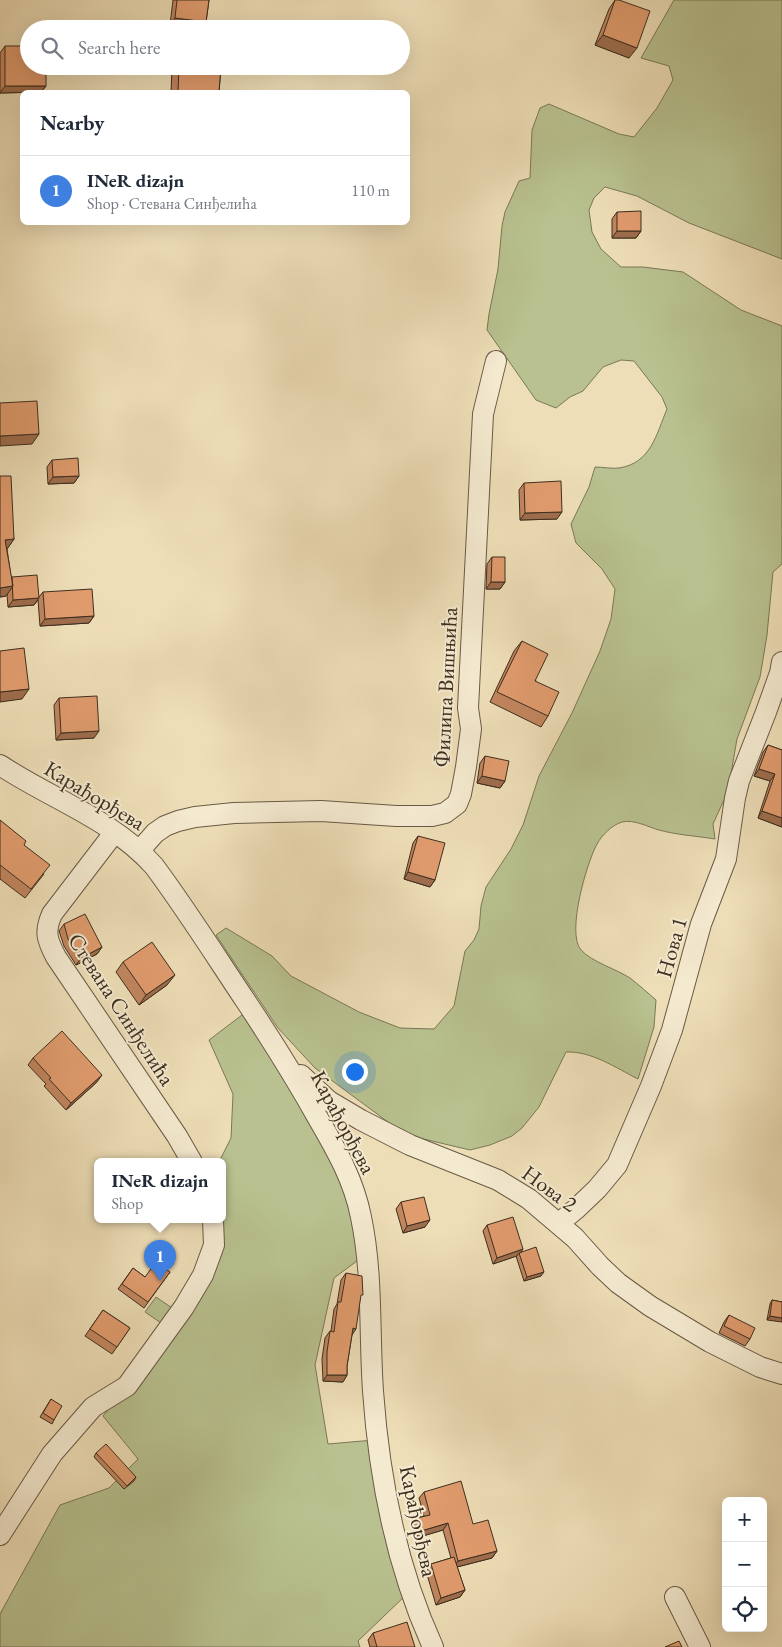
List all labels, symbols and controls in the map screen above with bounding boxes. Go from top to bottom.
search box [20,20,410,75]
icon: search [38,34,66,62]
text: Search here [78,35,160,60]
text: Nearby [40,109,104,136]
text: INeR dizajn [87,168,184,193]
text: 1 [52,180,60,201]
text: 110 m [351,180,390,201]
text: Shop · Стевана Синђелића [87,193,257,214]
street label: Филипа Вишњића [427,606,464,768]
street label: Карађорђева [39,754,151,837]
street label: Нова 1 [649,913,694,981]
street label: Стевана Синђелића [61,927,182,1091]
your location [342,1059,368,1085]
street label: Карађорђева [304,1065,383,1179]
popup [94,1158,226,1223]
street label: Нова 2 [516,1159,584,1219]
text: INeR dizajn [111,1168,209,1193]
text: Shop [111,1193,143,1214]
pin: 1 [144,1240,176,1281]
street label: Карађорђева [393,1463,445,1580]
map controls [722,1497,767,1632]
button: + [722,1497,767,1542]
button: − [722,1542,767,1587]
button: locate [722,1587,767,1632]

